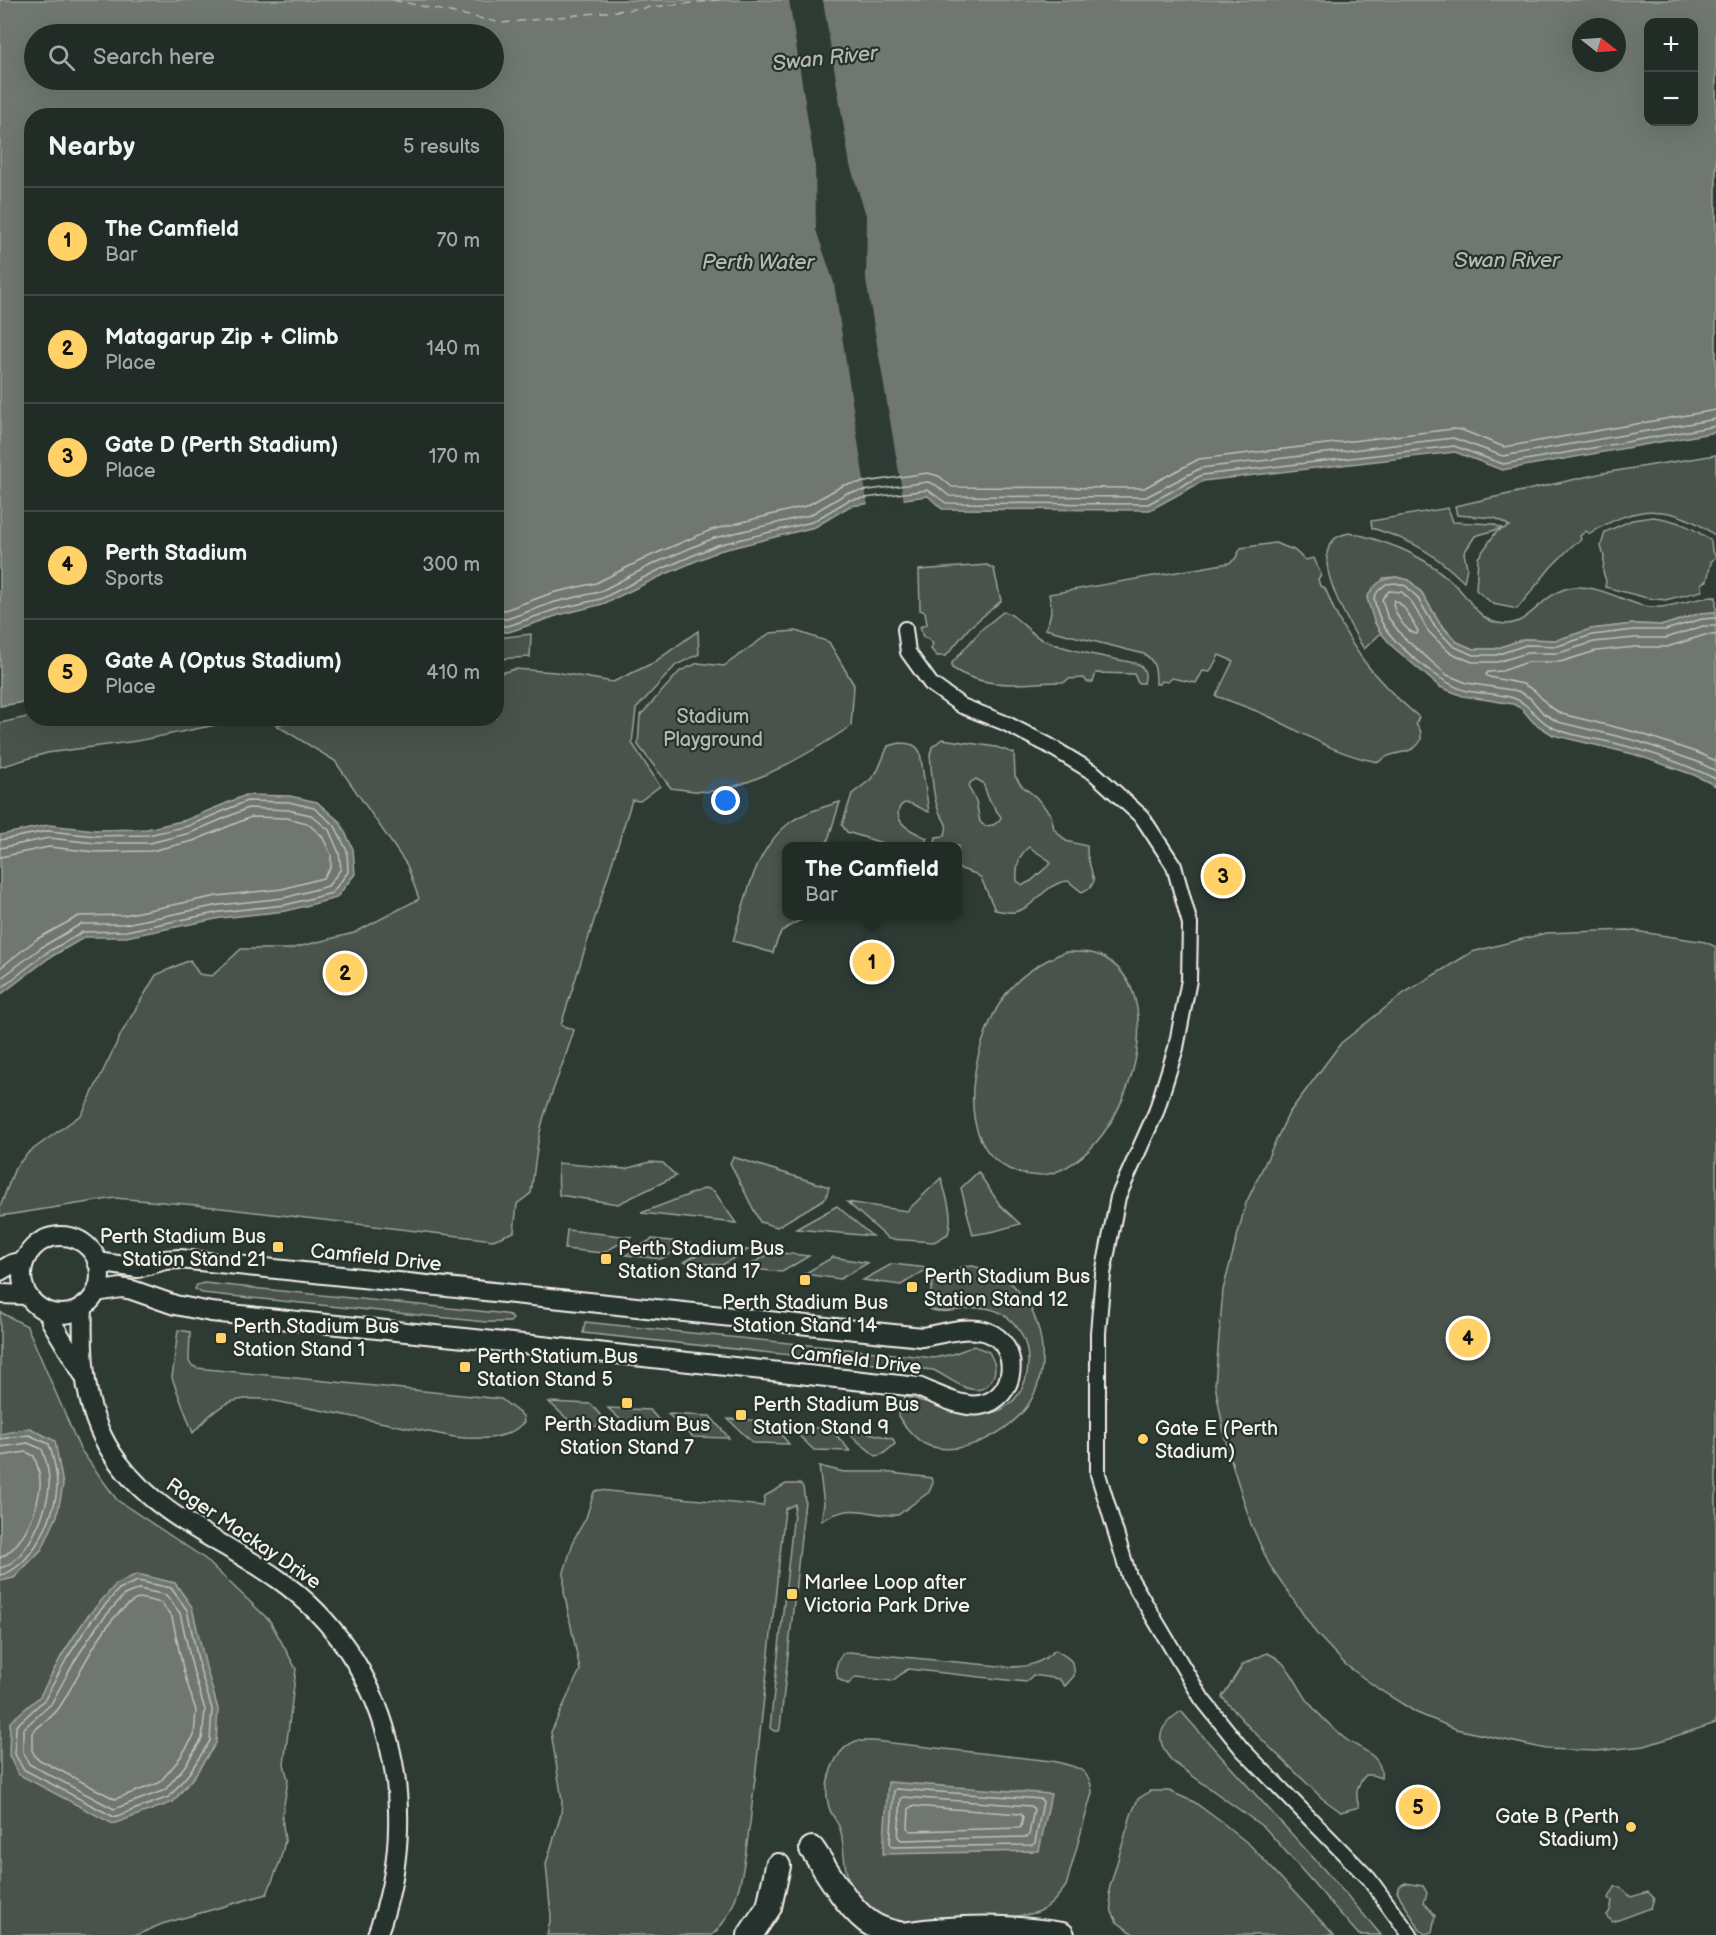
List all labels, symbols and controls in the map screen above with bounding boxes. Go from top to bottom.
north arrow [1572,18,1626,72]
map controls [1644,18,1698,126]
button: + [1644,18,1698,72]
search box [24,24,504,90]
water label: Swan River [771,40,880,76]
icon: search [45,41,78,74]
text: Search here [93,44,215,71]
button: − [1644,72,1698,126]
text: Nearby [48,132,135,163]
text: 5 results [403,135,480,159]
text: The Camfield [105,216,239,243]
text: 1 [63,229,72,253]
text: 70 m [436,229,480,253]
text: Bar [105,243,137,267]
water label: Swan River [1454,248,1561,273]
water label: Perth Water [702,250,815,275]
text: Matagarup Zip + Climb [105,324,339,351]
text: 2 [62,337,73,361]
text: 140 m [426,337,480,361]
text: Place [105,351,156,375]
text: Gate D (Perth Stadium) [105,432,338,459]
text: 3 [62,445,73,469]
text: 170 m [429,445,480,469]
text: Place [105,459,156,483]
text: Perth Stadium [105,540,247,567]
text: 4 [62,553,73,577]
text: 300 m [422,553,480,577]
text: Sports [105,567,163,591]
text: Gate A (Optus Stadium) [105,648,342,675]
text: 5 [62,661,73,685]
text: 410 m [426,661,480,685]
text: Place [105,675,156,699]
park label: Stadium Playground [663,705,763,752]
your location [711,786,740,815]
popup [782,842,962,920]
pin: 3 [1204,854,1242,898]
text: The Camfield [805,856,939,883]
text: Bar [805,883,837,907]
pin: 1 [852,940,892,984]
pin: 2 [326,950,364,996]
place label: Perth Stadium Bus Station Stand 21 [100,1225,266,1272]
place label: Perth Stadium Bus Station Stand 17 [618,1237,784,1284]
street label: Camfield Drive [309,1239,443,1277]
marker: Perth Stadium Bus Station Stand 21 [271,1240,285,1254]
marker: Perth Stadium Bus Station Stand 17 [599,1252,613,1266]
place label: Perth Stadium Bus Station Stand 12 [924,1265,1090,1312]
marker: Perth Stadium Bus Station Stand 14 [798,1273,812,1287]
marker: Perth Stadium Bus Station Stand 12 [905,1280,919,1294]
place label: Perth Stadium Bus Station Stand 14 [722,1291,888,1338]
place label: Perth Stadium Bus Station Stand 1 [233,1315,399,1362]
pin: 4 [1448,1316,1488,1360]
marker: Perth Stadium Bus Station Stand 1 [214,1331,228,1345]
street label: Camfield Drive [789,1340,923,1380]
place label: Perth Statium Bus Station Stand 5 [477,1345,638,1392]
marker: Perth Statium Bus Station Stand 5 [458,1360,472,1374]
place label: Perth Stadium Bus Station Stand 9 [753,1393,919,1440]
marker: Perth Stadium Bus Station Stand 7 [620,1396,634,1410]
marker: Perth Stadium Bus Station Stand 9 [734,1408,748,1422]
place label: Perth Stadium Bus Station Stand 7 [544,1413,710,1460]
place label: Gate E (Perth Stadium) [1155,1417,1278,1464]
marker: Gate E (Perth Stadium) [1136,1432,1150,1446]
street label: Roger Mackay Drive [161,1473,326,1595]
place label: Marlee Loop after Victoria Park Drive [804,1571,970,1618]
marker: Marlee Loop after Victoria Park Drive [785,1587,799,1601]
pin: 5 [1398,1784,1438,1830]
place label: Gate B (Perth Stadium) [1495,1805,1619,1852]
marker: Gate B (Perth Stadium) [1624,1820,1638,1834]

